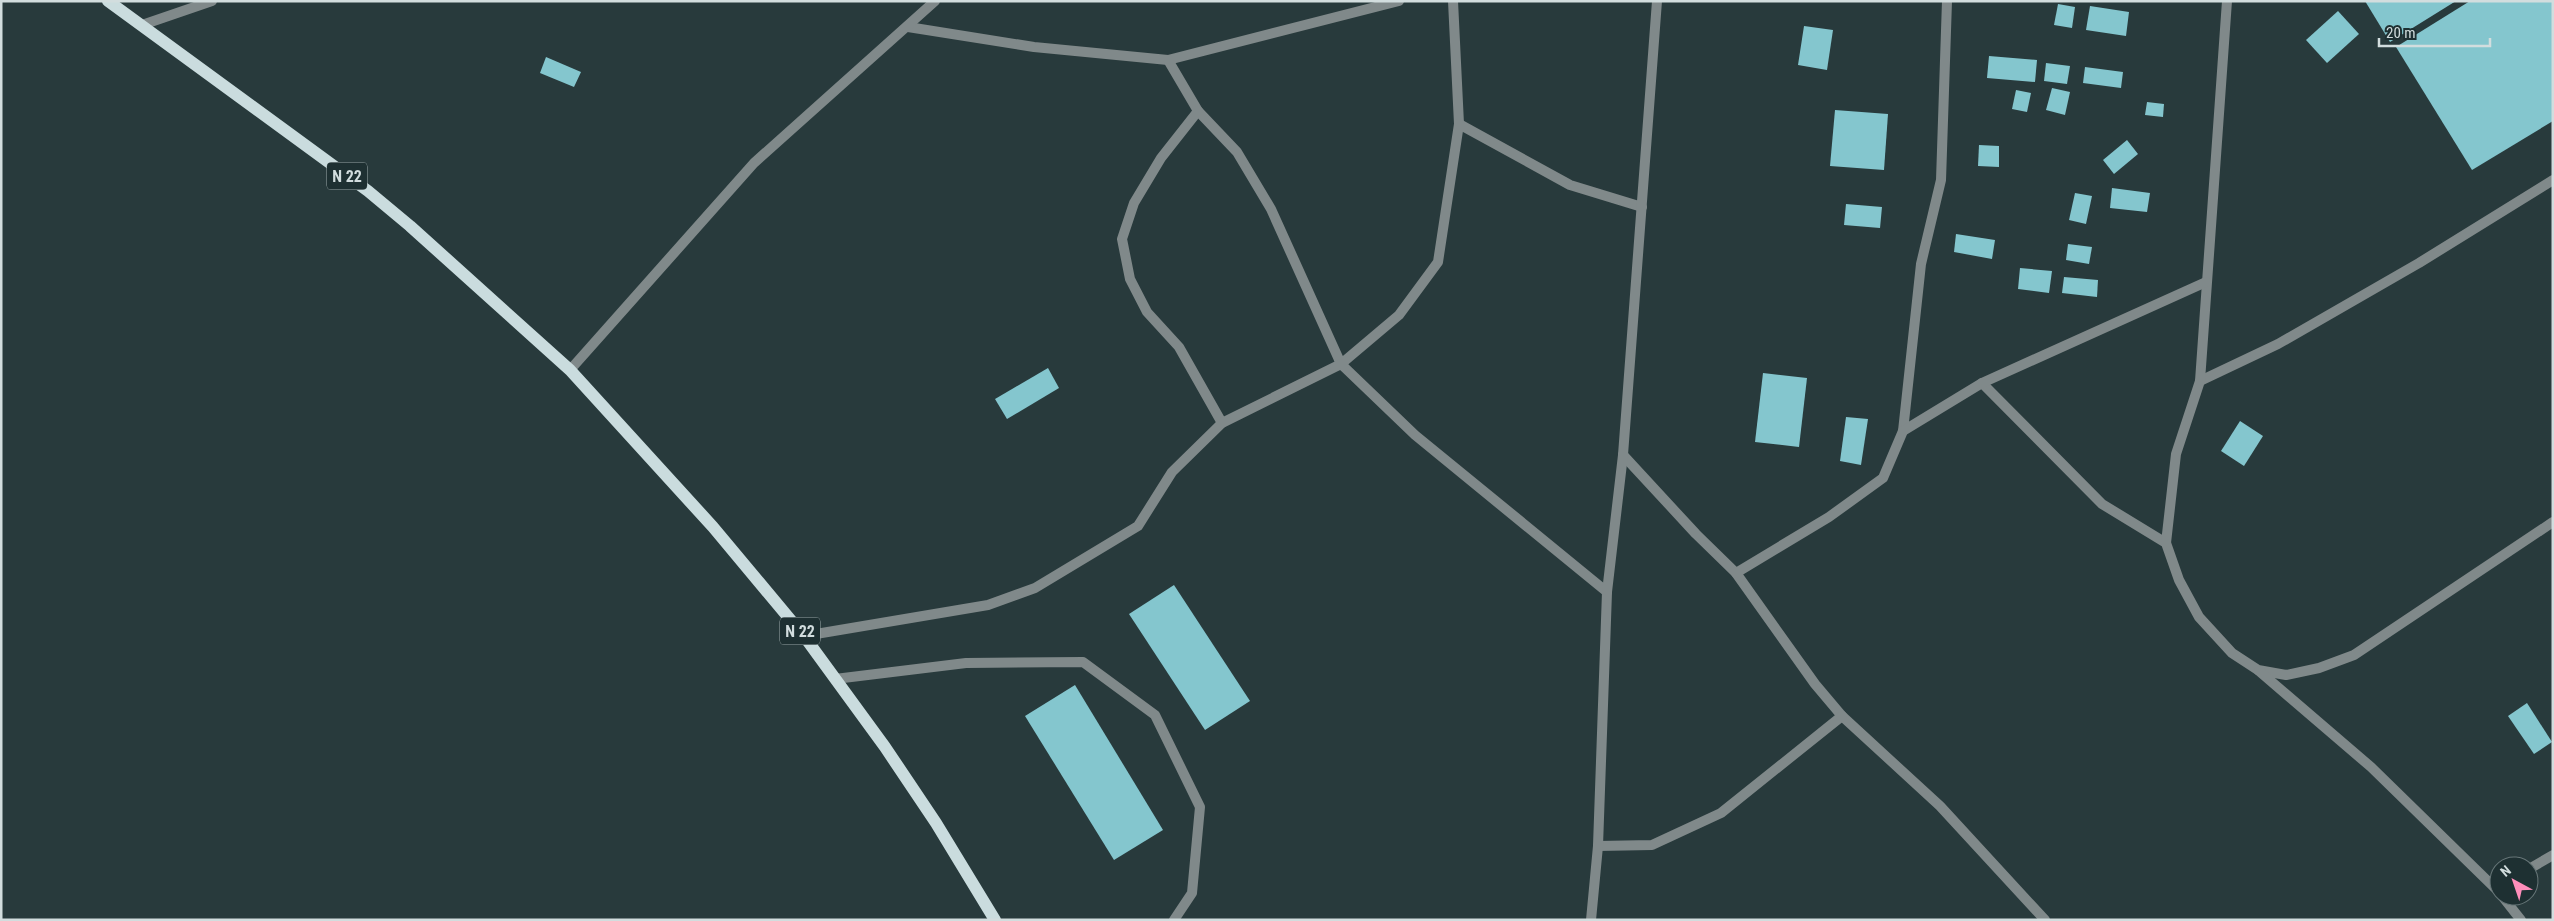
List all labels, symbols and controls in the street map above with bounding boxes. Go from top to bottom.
scale bar [2379,15,2490,47]
text: 20 m [2386,24,2416,42]
road number: N 22 [327,162,367,190]
road number: N 22 [780,618,820,644]
north arrow [2489,856,2539,906]
text: N [2497,862,2514,880]

